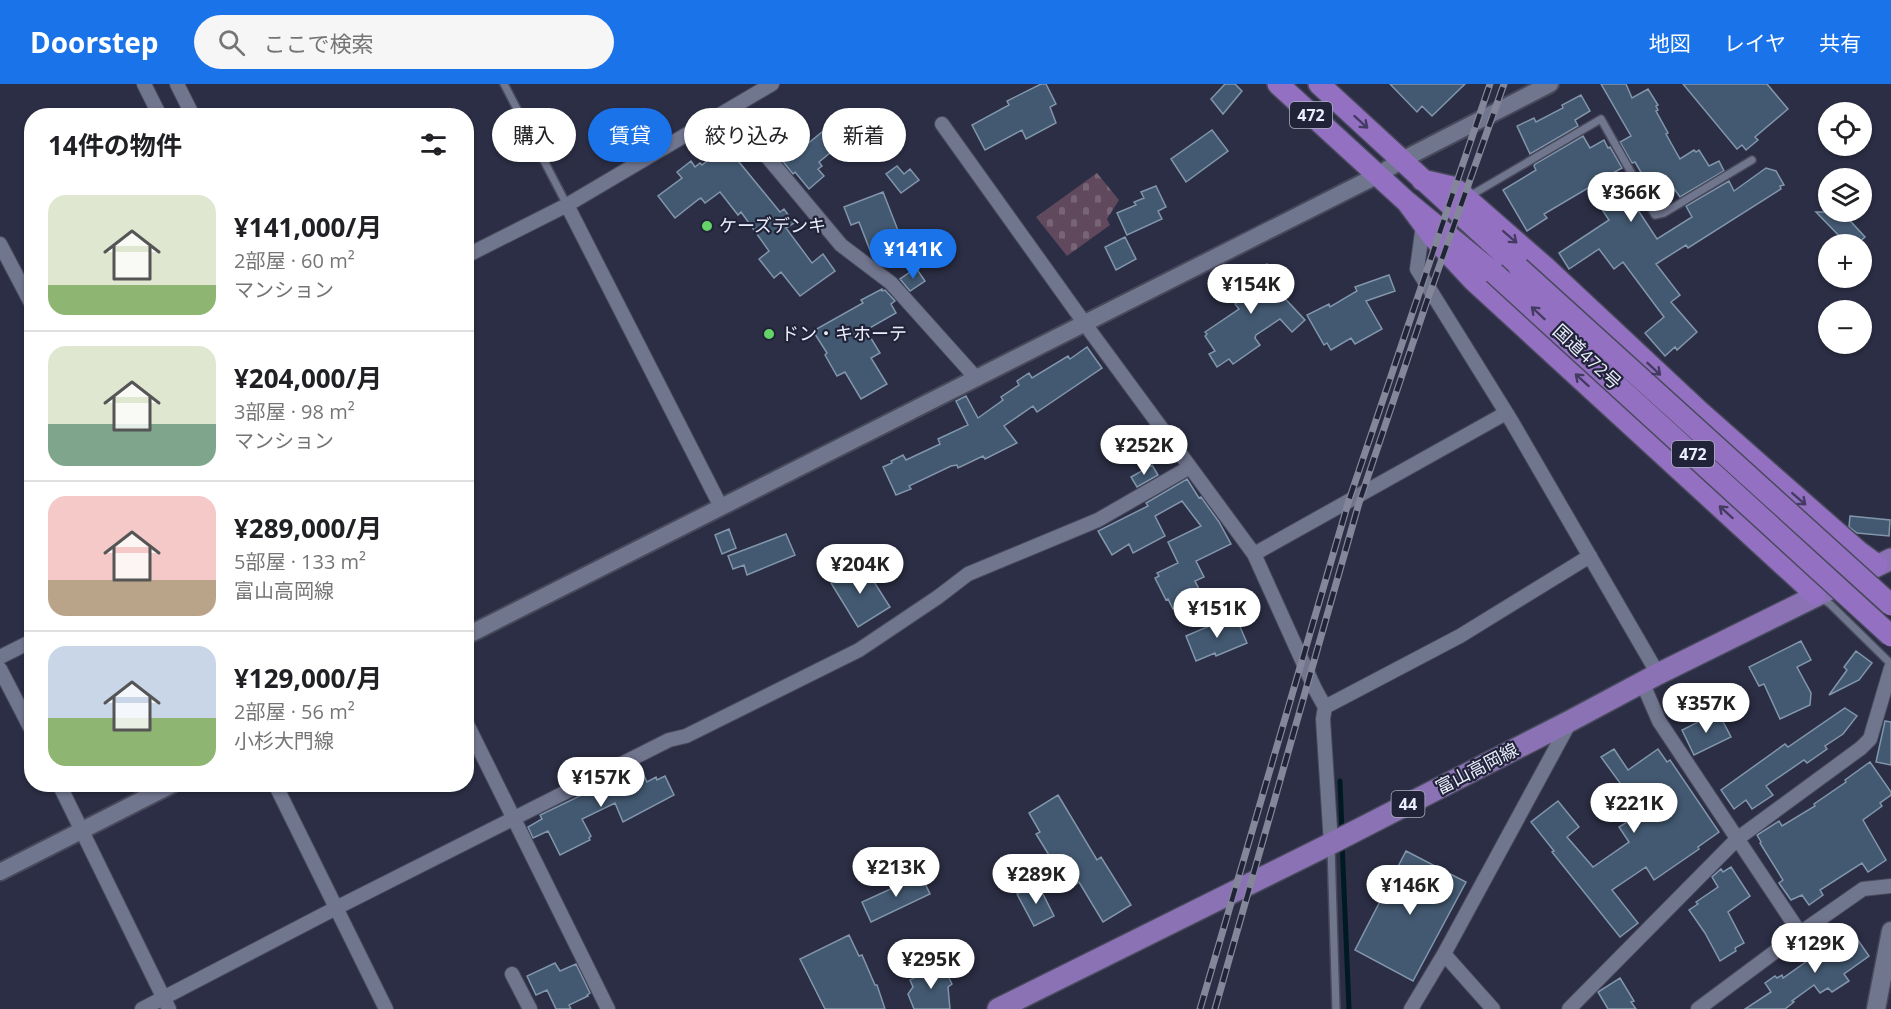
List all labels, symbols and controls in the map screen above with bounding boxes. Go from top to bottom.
search box [194,15,614,69]
text: Doorstep [30,23,158,61]
icon: search [215,26,248,59]
text: ここで検索 [263,28,373,58]
text: 地図 [1649,29,1691,57]
text: レイヤ [1724,29,1786,57]
text: 共有 [1819,29,1861,57]
road number: 472 [1290,102,1332,128]
map controls [1818,102,1872,354]
button: locate [1818,102,1872,156]
chip: 購入 [492,108,576,162]
chip: 賃貸 [588,108,672,162]
chip: 絞り込み [684,108,810,162]
chip: 新着 [822,108,906,162]
one-way arrow [1353,115,1368,129]
text: 14件の物件 [48,127,182,163]
icon: filters [417,128,450,161]
button: layers [1818,168,1872,222]
pin: ¥366K [1589,172,1673,223]
text: ¥366K [1601,178,1661,205]
text: ¥141,000/月 [234,209,382,245]
place label: ケーズデンキ [719,213,826,237]
icon: home [96,219,168,291]
marker: ケーズデンキ [700,219,714,233]
pin: ¥141K [871,229,955,280]
one-way arrow [1502,230,1518,243]
button: + [1818,234,1872,288]
text: ¥141K [883,235,943,262]
text: 2部屋 · 60 m² [234,247,355,274]
pin: ¥154K [1209,264,1293,315]
text: ¥154K [1221,270,1281,297]
text: マンション [234,276,334,303]
button: − [1818,300,1872,354]
one-way arrow [1531,306,1546,320]
street label: 国道472号 [1548,319,1627,394]
place label: ドン・キホーテ [781,321,907,345]
marker: ドン・キホーテ [762,327,776,341]
text: ¥204,000/月 [234,360,382,396]
one-way arrow [1646,361,1661,376]
icon: home [96,370,168,442]
one-way arrow [1575,373,1590,387]
text: 3部屋 · 98 m² [234,398,355,425]
pin: ¥252K [1102,425,1186,476]
text: マンション [234,427,334,454]
text: ¥252K [1114,431,1174,458]
road number: 472 [1672,441,1714,467]
one-way arrow [1791,492,1806,506]
one-way arrow [1719,505,1734,519]
text: ¥289,000/月 [234,510,382,546]
icon: home [96,520,168,592]
pin: ¥204K [818,544,902,595]
text: 5部屋 · 133 m² [234,548,366,575]
text: ¥204K [830,550,890,577]
text: 富山高岡線 [234,577,334,604]
pin: ¥151K [1175,588,1259,639]
text: ¥151K [1187,594,1247,621]
text: ¥129,000/月 [234,660,382,696]
icon: home [96,670,168,742]
pin: ¥357K [1664,683,1748,734]
text: ¥357K [1676,689,1736,716]
text: 2部屋 · 56 m² [234,698,355,725]
text: 小杉大門線 [234,727,334,754]
street label: 富山高岡線 [1431,737,1522,799]
pin: ¥157K [559,757,643,808]
text: ¥157K [571,763,631,790]
pin: ¥221K [1592,783,1676,834]
text: ¥221K [1604,789,1664,816]
road number: 44 [1392,791,1424,817]
pin: ¥213K [854,847,938,898]
text: ¥213K [866,853,926,880]
pin: ¥289K [994,854,1078,905]
text: ¥289K [1006,860,1066,887]
pin: ¥146K [1368,865,1452,916]
text: ¥146K [1380,871,1440,898]
pin: ¥129K [1773,923,1857,974]
text: ¥129K [1785,929,1845,956]
pin: ¥295K [889,939,973,990]
text: ¥295K [901,945,961,972]

